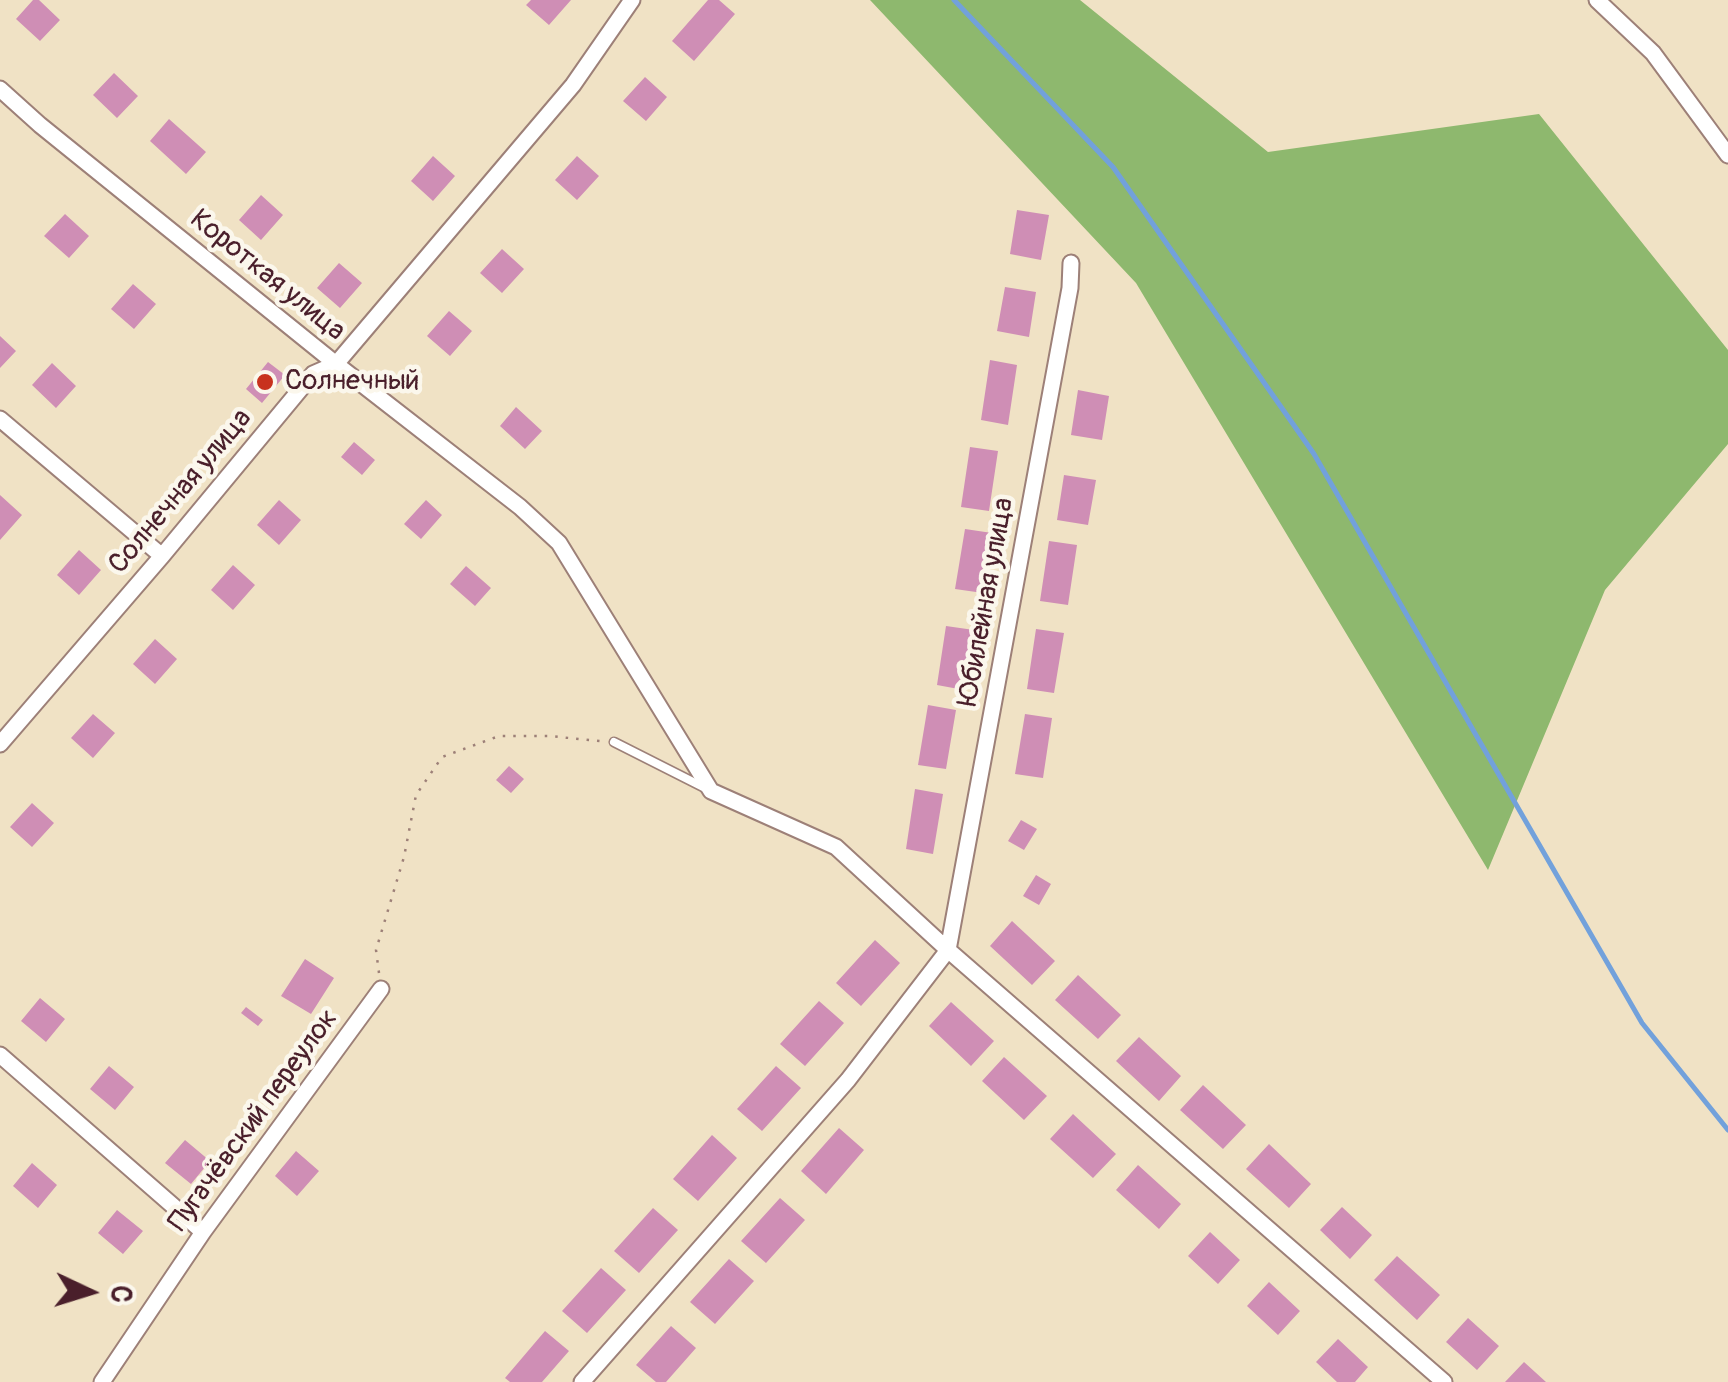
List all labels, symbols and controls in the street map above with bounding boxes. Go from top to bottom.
street label: Короткая улица [183,203,351,349]
place label: Солнечный [285,365,419,399]
marker: Солнечный [254,371,276,393]
street label: Солнечная улица [102,403,260,581]
street label: Юбилейная улица [952,495,1022,709]
street label: Пугачёвский переулок [162,1003,346,1239]
north arrow [40,1242,140,1342]
text: С [102,1284,138,1304]

